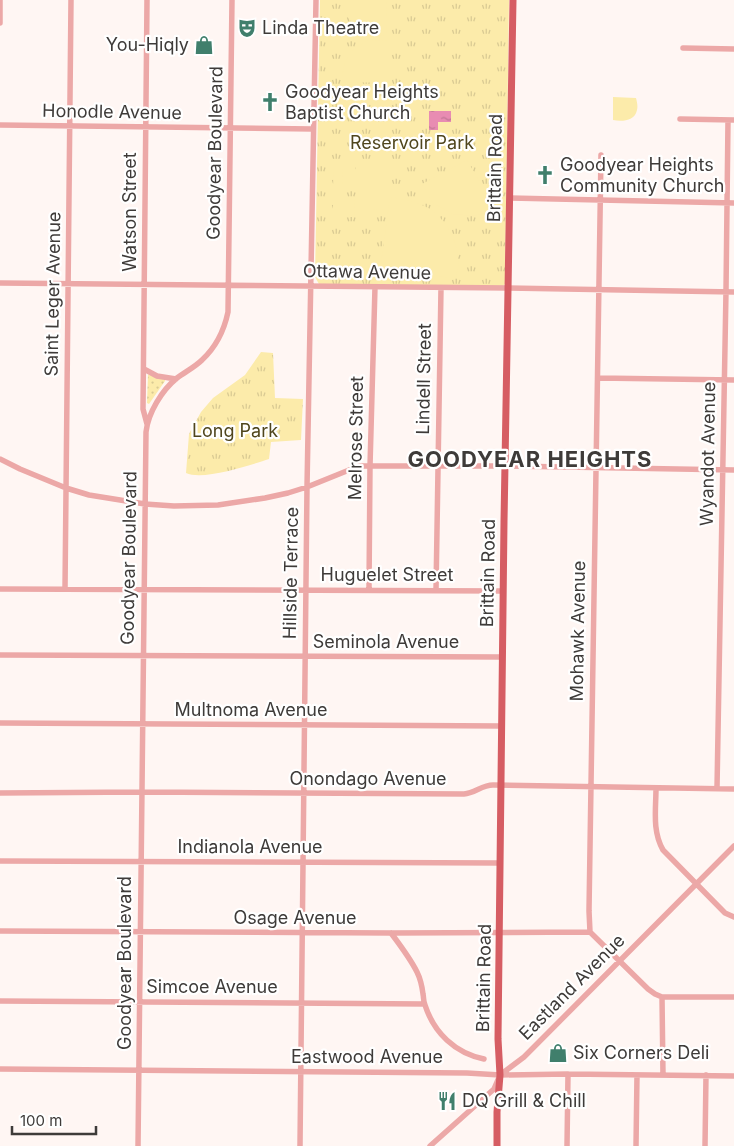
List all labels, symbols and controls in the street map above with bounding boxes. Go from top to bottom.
theatre icon: Linda Theatre [236,17,258,39]
place label: Linda Theatre [262,17,379,38]
place label: You-Hiqly [106,34,189,55]
shop icon: You-Hiqly [193,34,215,56]
street label: Goodyear Boulevard [202,66,227,240]
place label: Goodyear Heights Baptist Church [285,81,439,123]
church icon: Goodyear Heights Baptist Church [259,91,281,113]
street label: Honodle Avenue [42,100,182,123]
street label: Brittain Road [483,114,506,222]
park label: Reservoir Park [350,132,474,153]
street label: Watson Street [119,152,140,272]
place label: Goodyear Heights Community Church [560,154,724,196]
church icon: Goodyear Heights Community Church [534,164,556,186]
street label: Saint Leger Avenue [41,211,64,377]
street label: Ottawa Avenue [303,260,431,283]
street label: Lindell Street [412,323,435,435]
street label: Melrose Street [344,376,367,500]
street label: Wyandot Avenue [696,382,719,526]
park label: Long Park [192,420,278,441]
district label: GOODYEAR HEIGHTS [408,446,652,472]
street label: Goodyear Boulevard [116,471,141,645]
street label: Hillside Terrace [279,507,302,639]
street label: Brittain Road [476,519,499,627]
street label: Mohawk Avenue [566,560,589,702]
street label: Huguelet Street [321,564,454,585]
street label: Seminola Avenue [313,631,459,652]
street label: Multnoma Avenue [174,699,328,720]
street label: Onondago Avenue [289,768,447,789]
street label: Indianola Avenue [177,836,323,857]
street label: Goodyear Boulevard [114,876,135,1050]
street label: Osage Avenue [233,907,357,928]
street label: Brittain Road [472,924,495,1032]
street label: Eastland Avenue [514,929,629,1044]
street label: Simcoe Avenue [146,976,278,997]
shop icon: Six Corners Deli [547,1042,569,1064]
place label: Six Corners Deli [573,1042,709,1063]
street label: Eastwood Avenue [291,1046,443,1067]
restaurant icon: DQ Grill & Chill [436,1090,458,1112]
place label: DQ Grill & Chill [462,1090,586,1111]
scale bar [12,1104,96,1136]
text: 100 m [20,1111,62,1130]

